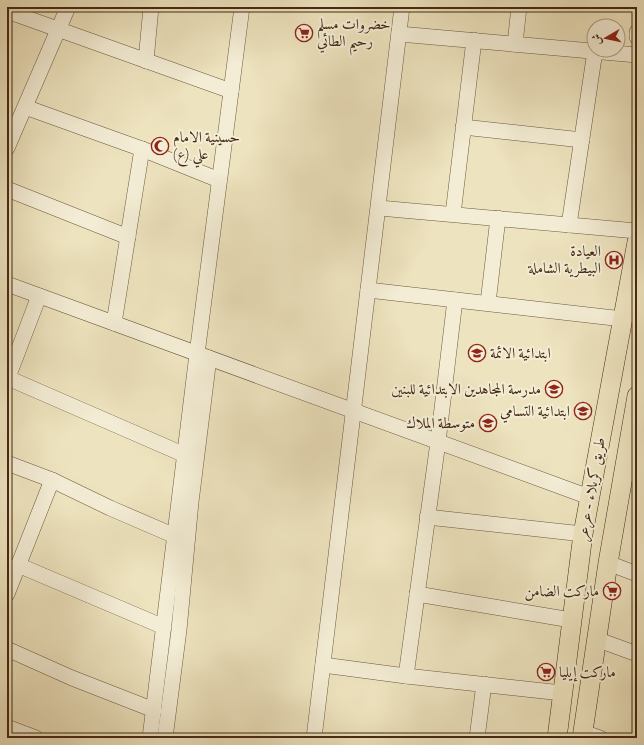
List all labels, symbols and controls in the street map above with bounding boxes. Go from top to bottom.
place label: خضروات مسلم رحيم الطائي [317,15,391,56]
north arrow [586,18,626,58]
supermarket icon: خضروات مسلم رحيم الطائي [294,23,314,43]
text: ش [589,33,604,46]
place label: حسينية الامام علي (ع) [173,128,240,168]
mosque icon: حسينية الامام علي (ع) [150,136,170,156]
place label: العيادة البيطرية الشاملة [527,242,601,278]
hospital icon: العيادة البيطرية الشاملة [604,250,624,270]
school or university icon: ابتدائية الائمة [467,343,487,363]
place label: ابتدائية الائمة [490,344,551,363]
school or university icon: مدرسة المجاهدين الابتدائية للبنين [544,379,564,399]
place label: مدرسة المجاهدين الابتدائية للبنين [391,380,541,399]
school or university icon: ابتدائية التسامي [573,401,593,421]
place label: ابتدائية التسامي [500,402,570,423]
school or university icon: متوسطة الملاك [478,413,498,433]
place label: متوسطة الملاك [406,414,475,433]
street label: طريق كربلاء - عرعر [573,436,611,542]
supermarket icon: ماركت الضامن [602,581,622,601]
place label: ماركت الضامن [524,582,599,601]
supermarket icon: ماركت إيليا [536,662,556,682]
place label: ماركت إيليا [559,663,616,682]

